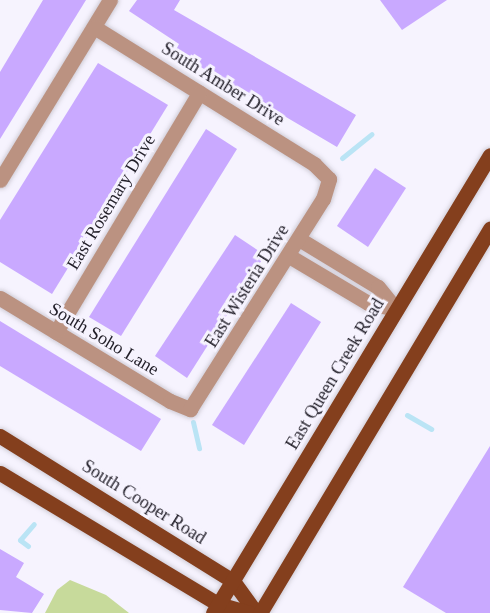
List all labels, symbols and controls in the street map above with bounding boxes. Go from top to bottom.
street label: South Amber Drive [157,37,289,131]
street label: East Rosemary Drive [62,130,160,274]
street label: East Wisteria Drive [200,220,294,352]
street label: East Queen Creek Road [281,295,389,453]
street label: South Soho Lane [45,298,163,380]
street label: South Cooper Road [78,455,210,549]

